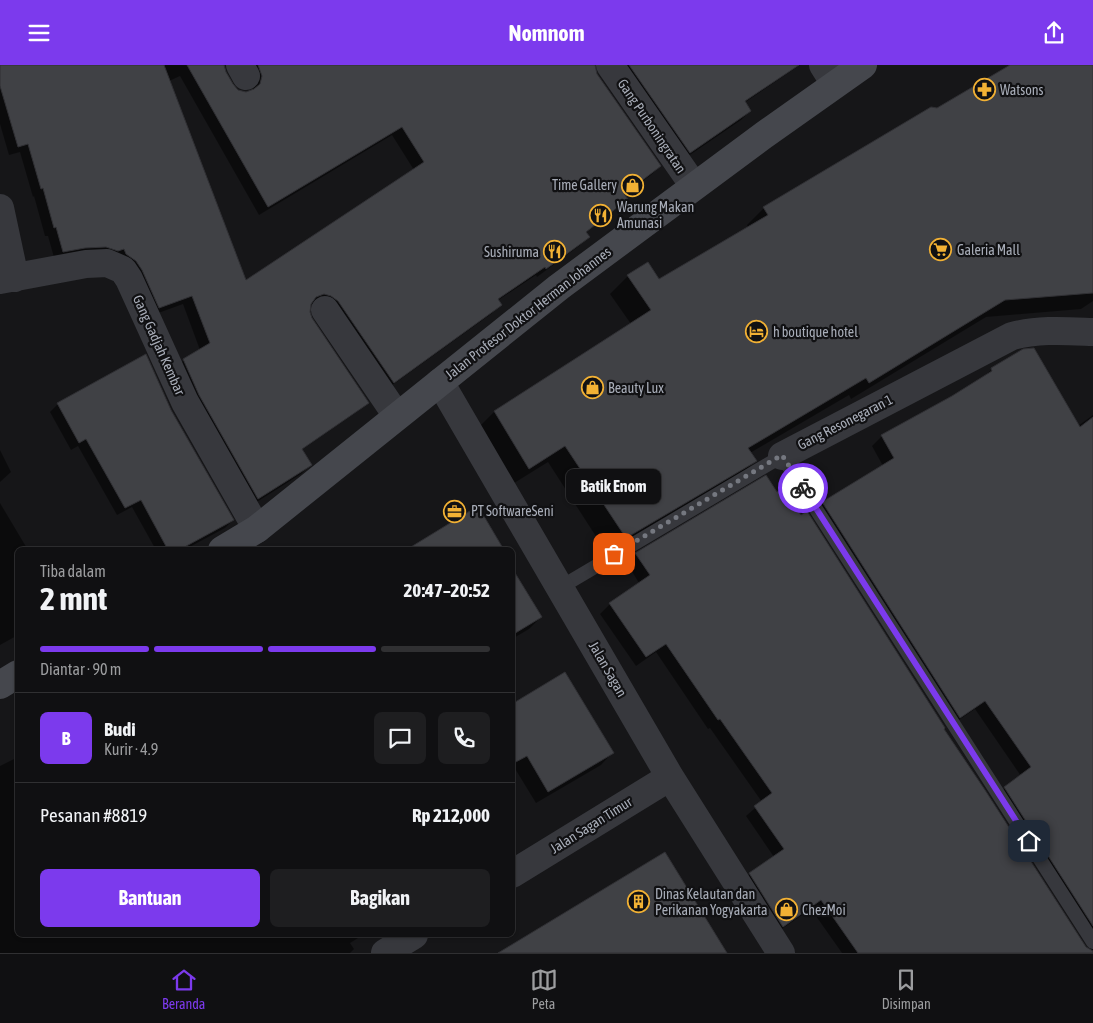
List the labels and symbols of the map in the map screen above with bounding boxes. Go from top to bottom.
street label: Gang Purboningratan [615,76,689,176]
pharmacy icon: Watsons [972,78,996,102]
place label: Watsons [1000,82,1044,98]
shop icon: Time Gallery [621,173,645,197]
place label: Time Gallery [552,177,617,193]
place label: Warung Makan Amunasi [617,199,694,231]
restaurant icon: Warung Makan Amunasi [589,203,613,227]
supermarket icon: Galeria Mall [929,238,953,262]
restaurant icon: Sushiruma [543,240,567,264]
place label: Galeria Mall [957,242,1020,258]
street label: Jalan Profesor Doktor Herman Johannes [442,243,614,383]
place label: Sushiruma [484,244,539,260]
street label: Gang Gadjah Kembar [130,292,189,398]
hotel icon: h boutique hotel [745,320,769,344]
place label: h boutique hotel [773,324,858,340]
shop icon: Beauty Lux [580,376,604,400]
place label: Beauty Lux [608,380,664,396]
street label: Gang Resonegaran 1 [795,391,895,453]
courier [778,463,828,513]
callout: Batik Enom [566,469,662,504]
office icon: PT SoftwareSeni [443,499,467,523]
place label: PT SoftwareSeni [471,503,554,519]
pin [593,533,635,575]
street label: Jalan Sagan [586,638,630,700]
street label: Jalan Sagan Timur [547,793,636,857]
pin [1008,820,1050,862]
place label: Dinas Kelautan dan Perikanan Yogyakarta [655,886,767,918]
building icon: Dinas Kelautan dan Perikanan Yogyakarta [627,890,651,914]
shop icon: ChezMoi [774,898,798,922]
place label: ChezMoi [802,902,846,918]

